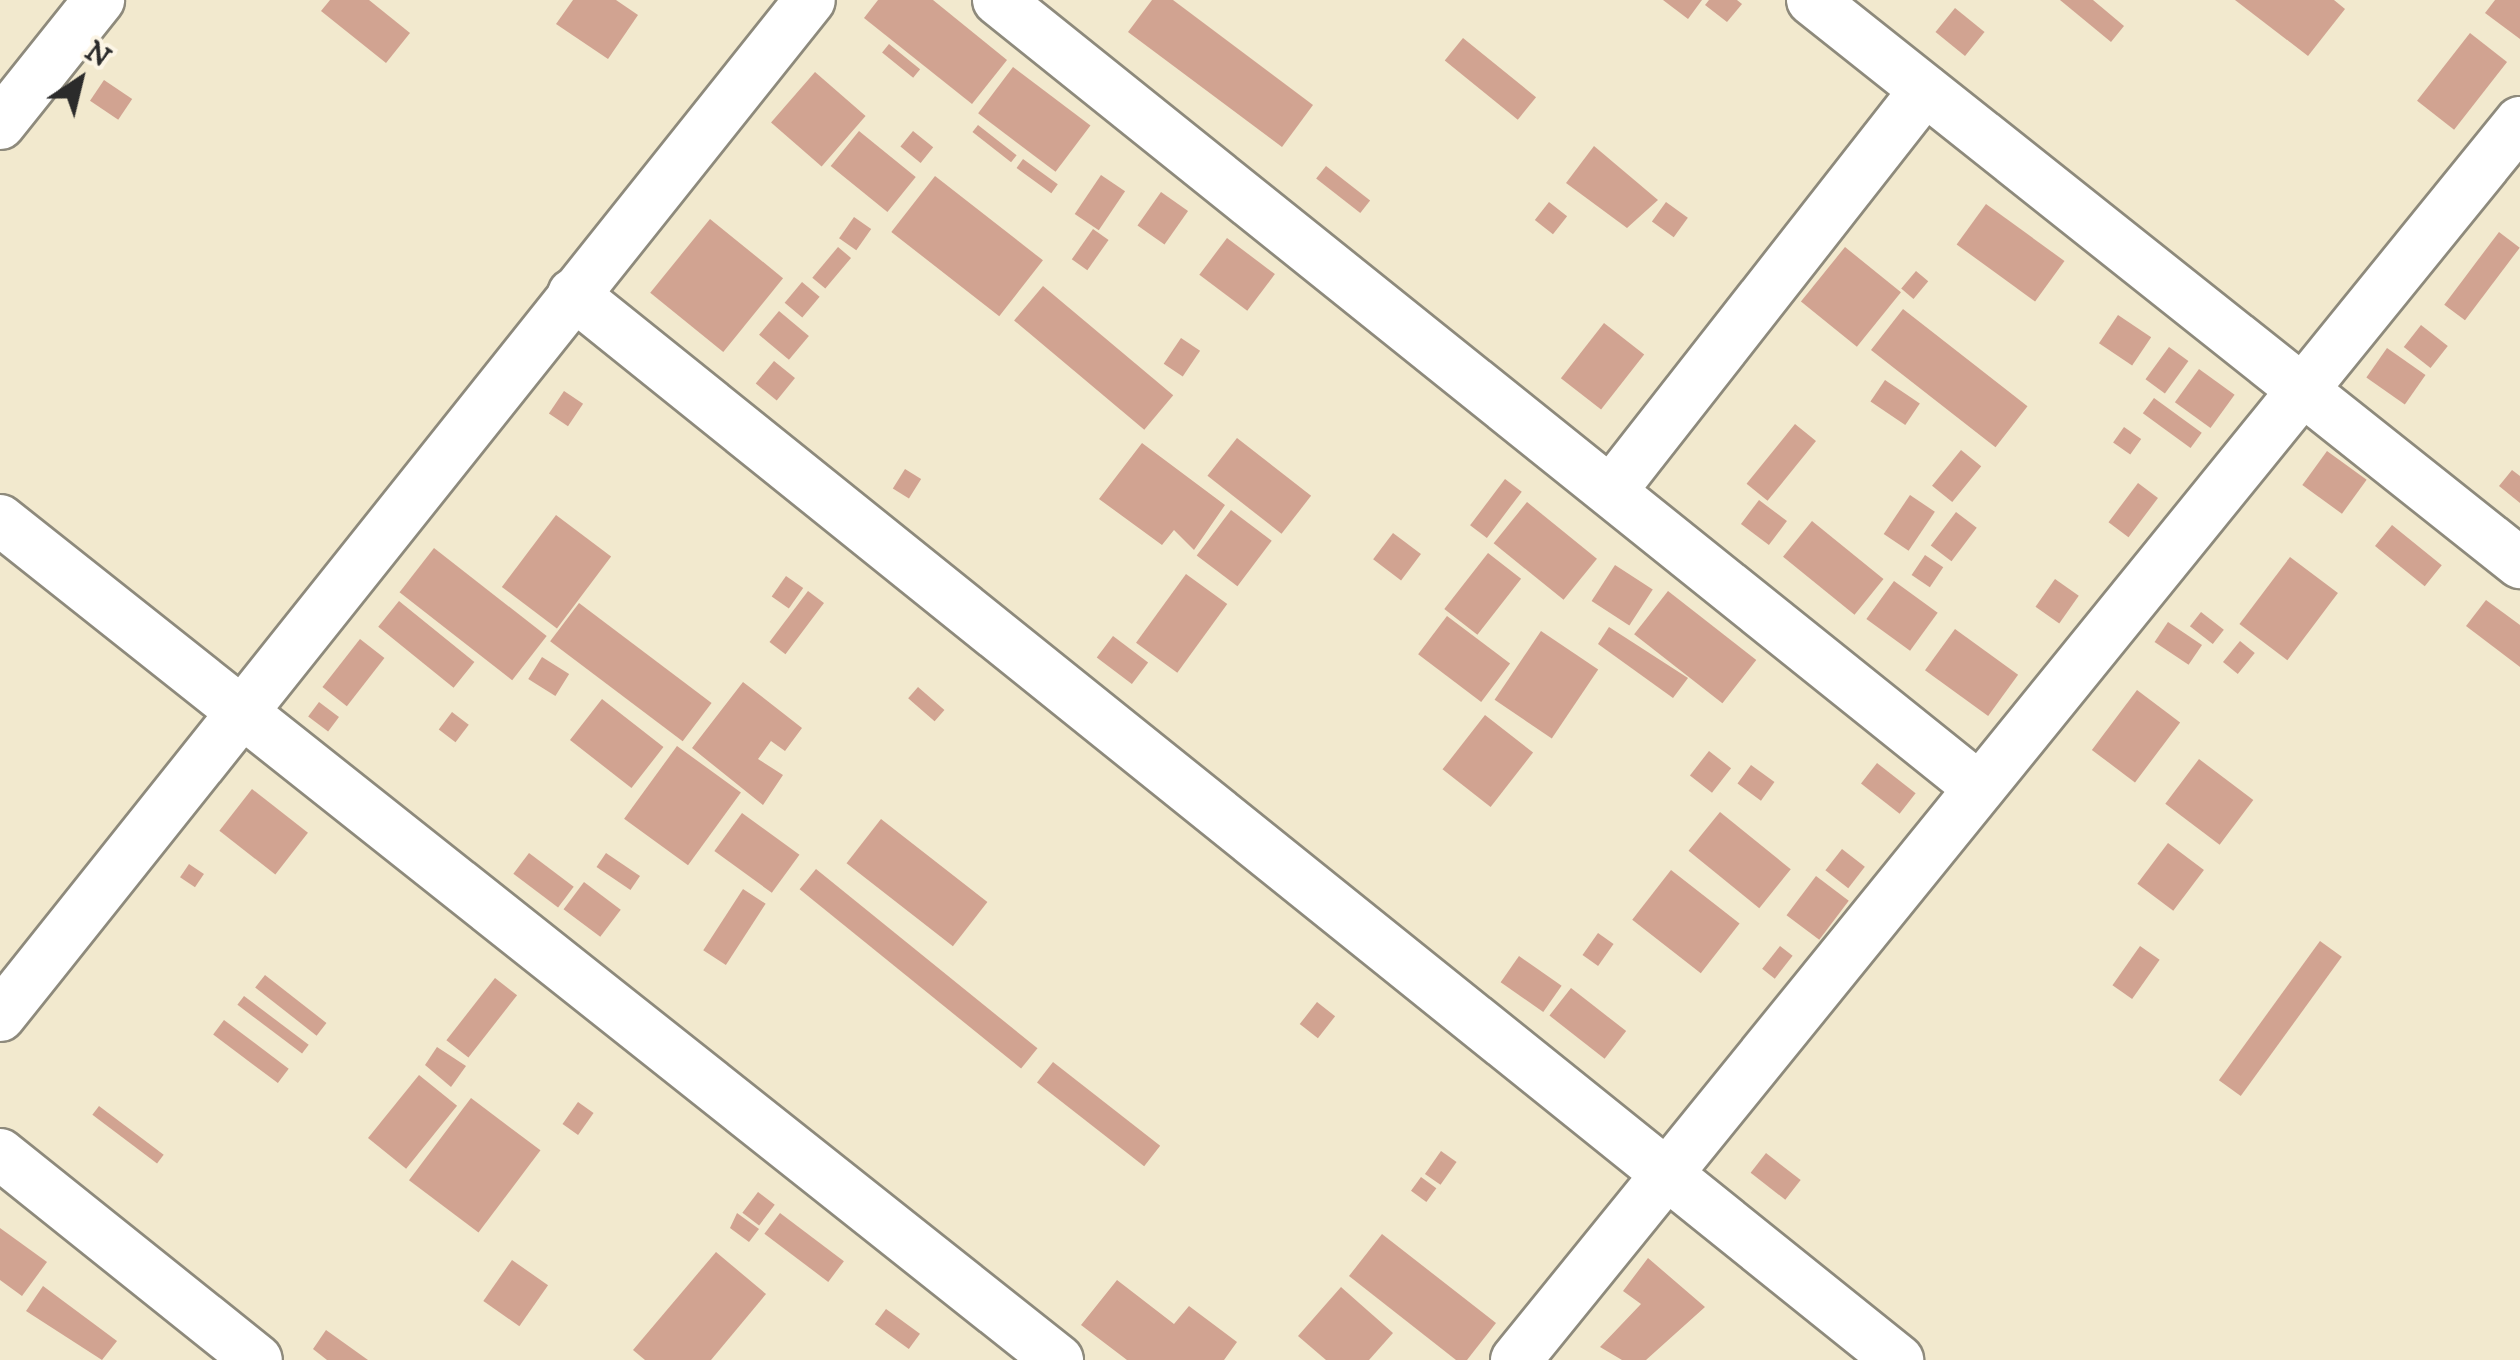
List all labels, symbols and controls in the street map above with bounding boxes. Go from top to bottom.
north arrow [30,30,130,130]
text: N [78,34,117,76]

